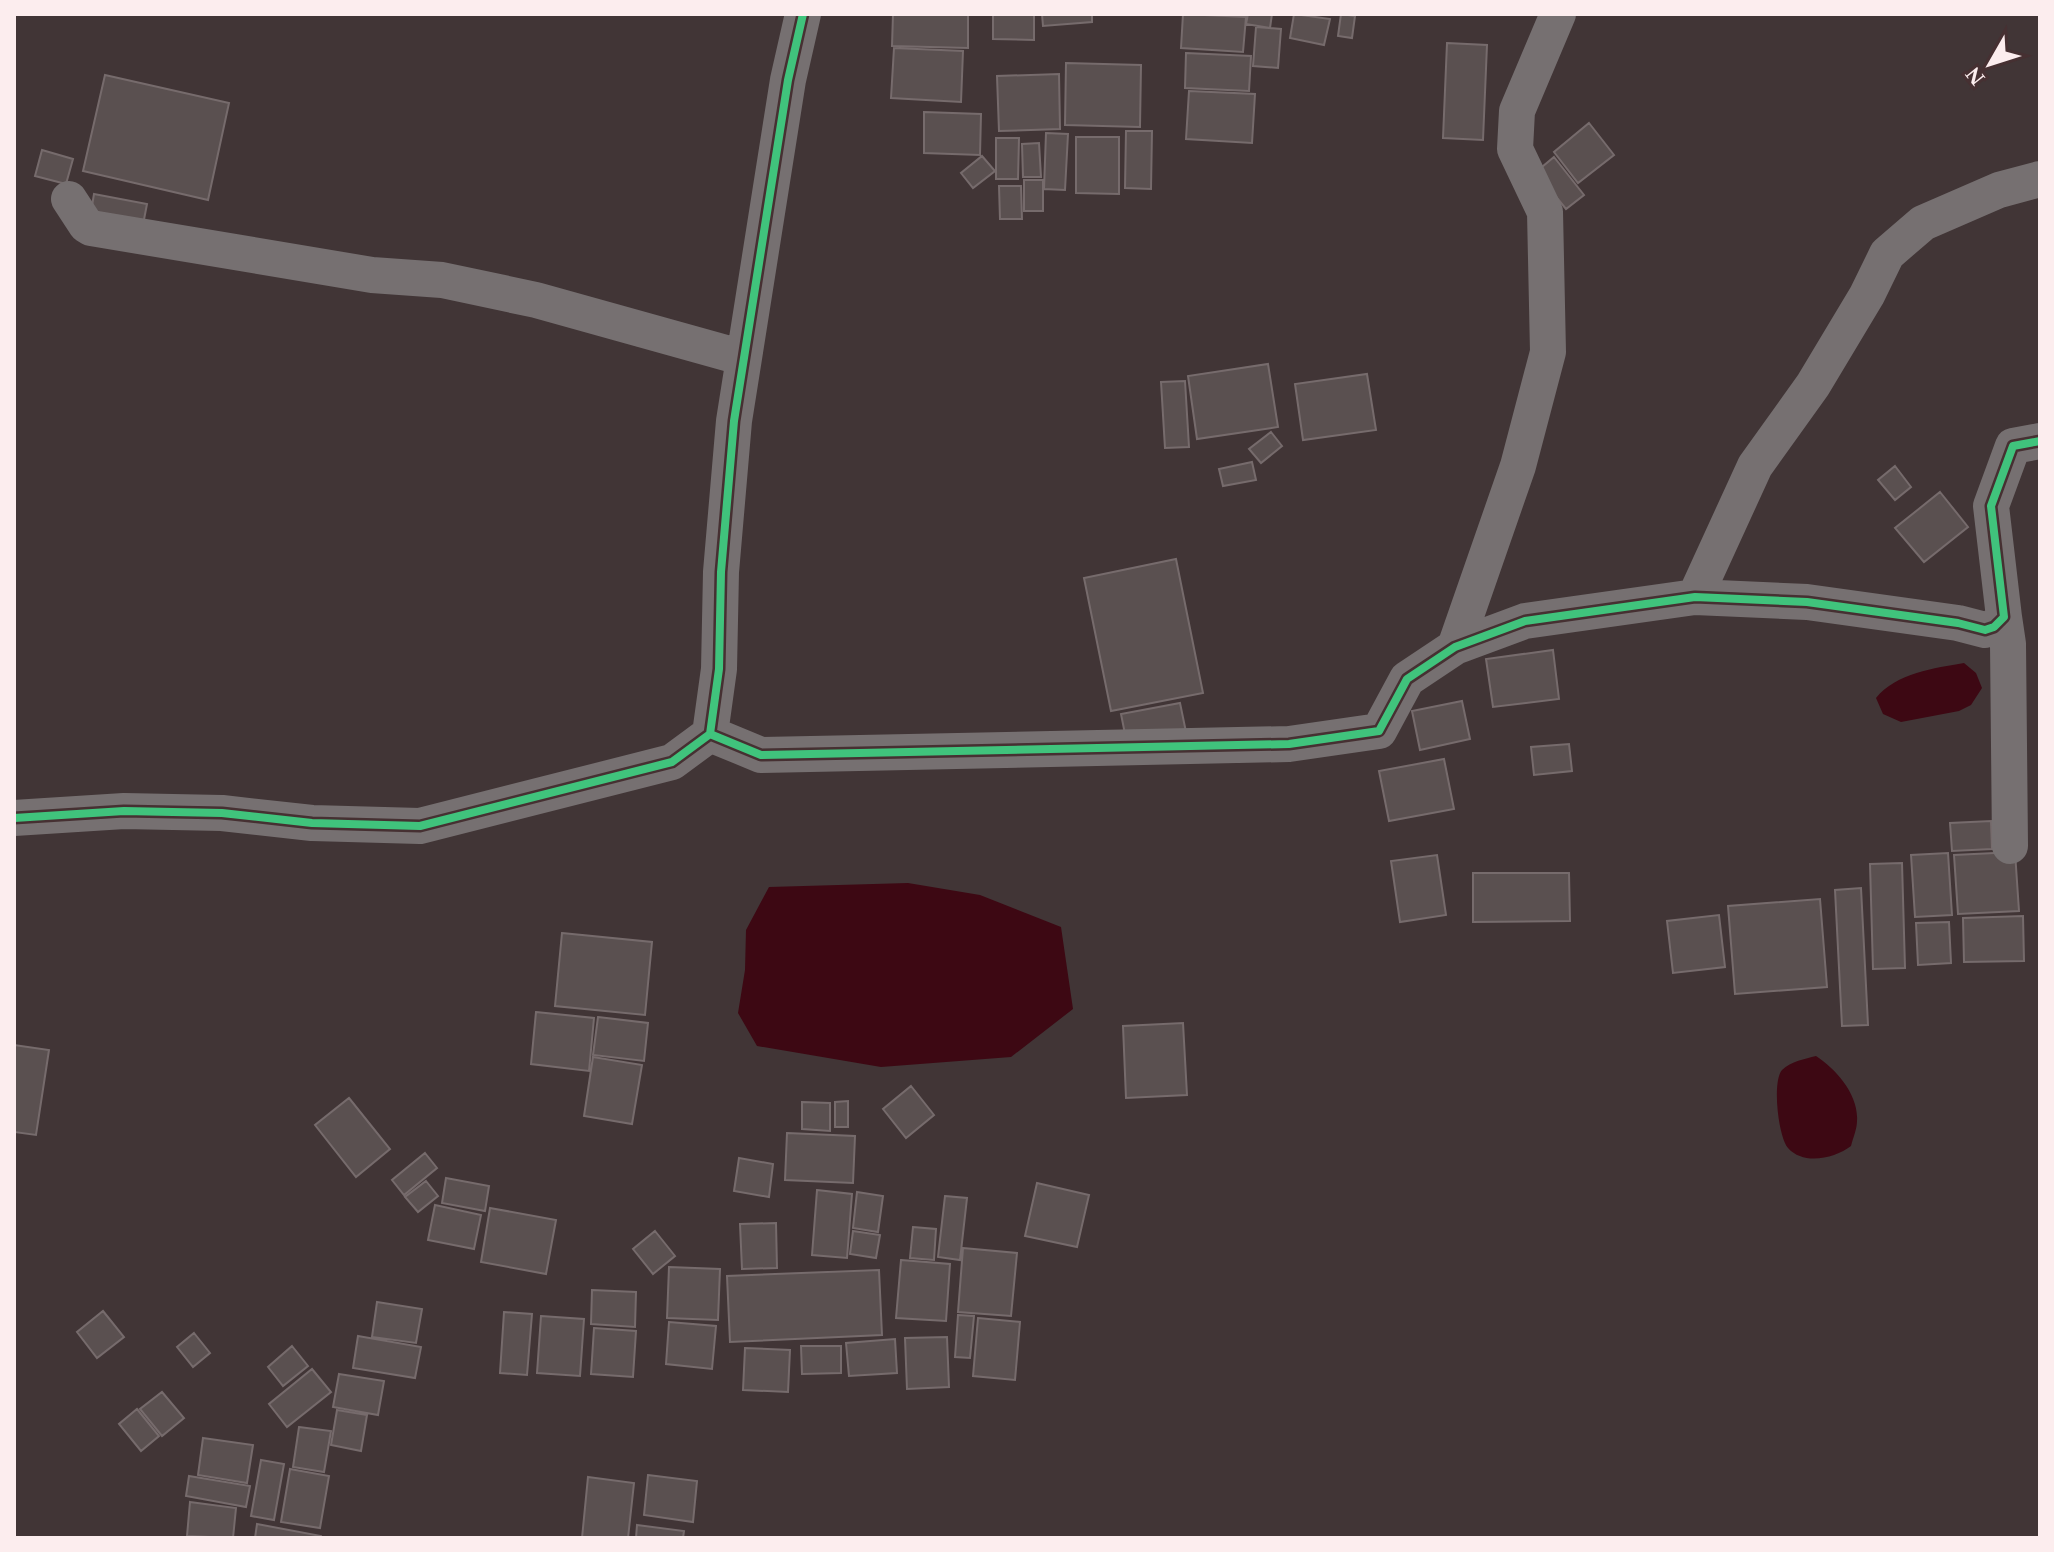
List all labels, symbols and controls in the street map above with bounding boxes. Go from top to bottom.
north arrow [1950,24,2030,104]
text: N [1960,62,1990,90]

